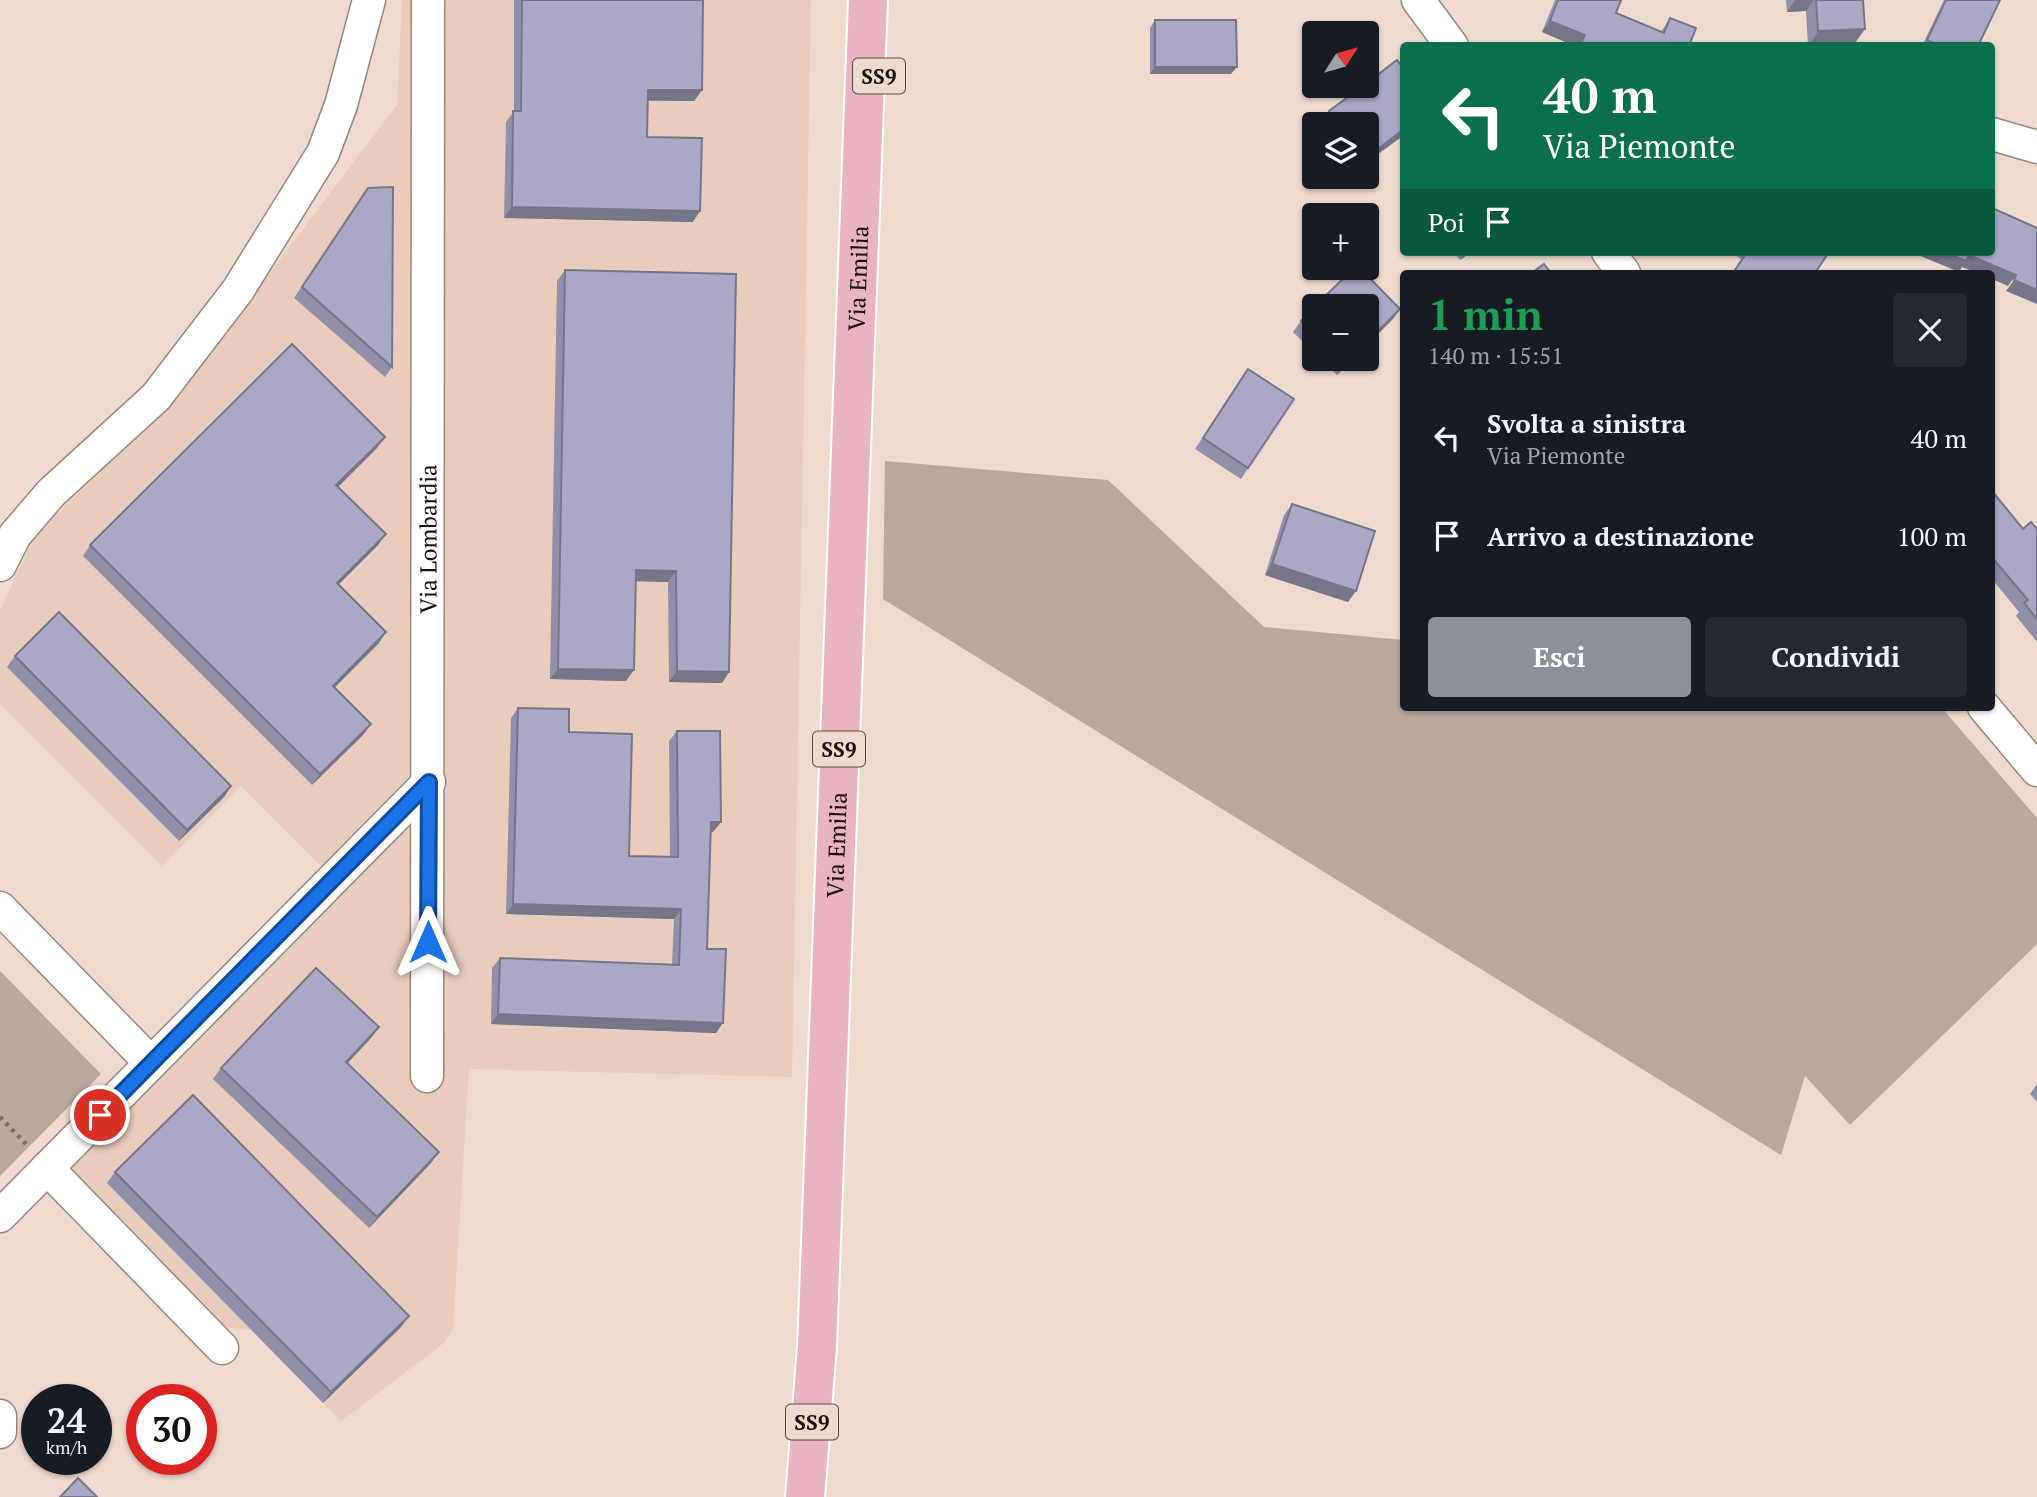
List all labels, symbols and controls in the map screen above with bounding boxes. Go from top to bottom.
north arrow [1302,21,1379,98]
map controls [1302,21,1379,371]
road number: SS9 [853,58,905,94]
text: 40 m [1543,62,1657,127]
icon: left [1428,70,1519,161]
button: layers [1302,112,1379,189]
text: Via Piemonte [1543,125,1736,167]
button: + [1302,203,1379,280]
icon: arrive [1479,203,1517,241]
text: Poi [1428,205,1465,239]
street label: Via Emilia [840,225,875,332]
text: 1 min [1428,286,1543,342]
button: close [1893,293,1967,367]
button: − [1302,294,1379,371]
text: 140 m · 15:51 [1428,340,1563,371]
text: Svolta a sinistra [1487,406,1686,440]
icon: left [1428,419,1466,457]
text: 40 m [1911,421,1967,455]
text: Via Piemonte [1487,440,1625,471]
street label: Via Lombardia [412,464,443,614]
icon: arrive [1428,517,1466,555]
text: Arrivo a destinazione [1487,519,1754,553]
text: 100 m [1897,519,1967,553]
button: Esci [1428,617,1691,697]
button: Condividi [1705,617,1967,697]
road number: SS9 [813,732,865,766]
street label: Via Emilia [819,791,854,898]
position arrow [391,905,465,979]
pin [70,1085,130,1145]
icon: arrive [81,1096,119,1134]
speed limit sign: 30 [126,1384,217,1475]
text: 24 [47,1397,86,1443]
road number: SS9 [786,1404,838,1440]
text: km/h [46,1435,87,1459]

